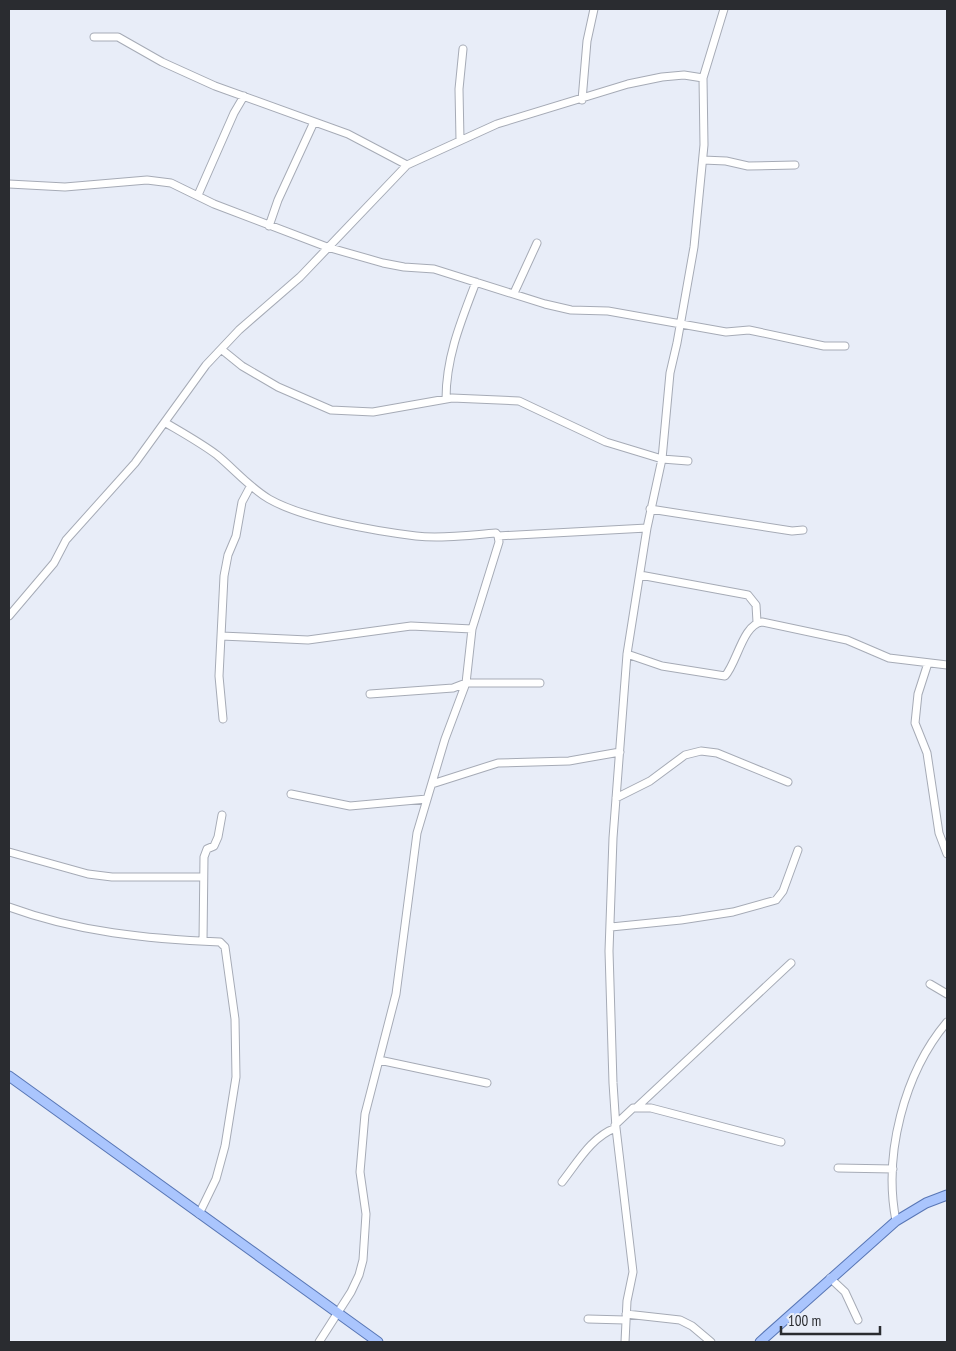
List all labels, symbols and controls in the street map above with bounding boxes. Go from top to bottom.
scale bar [781,1304,880,1336]
text: 100 m [788,1311,821,1330]

